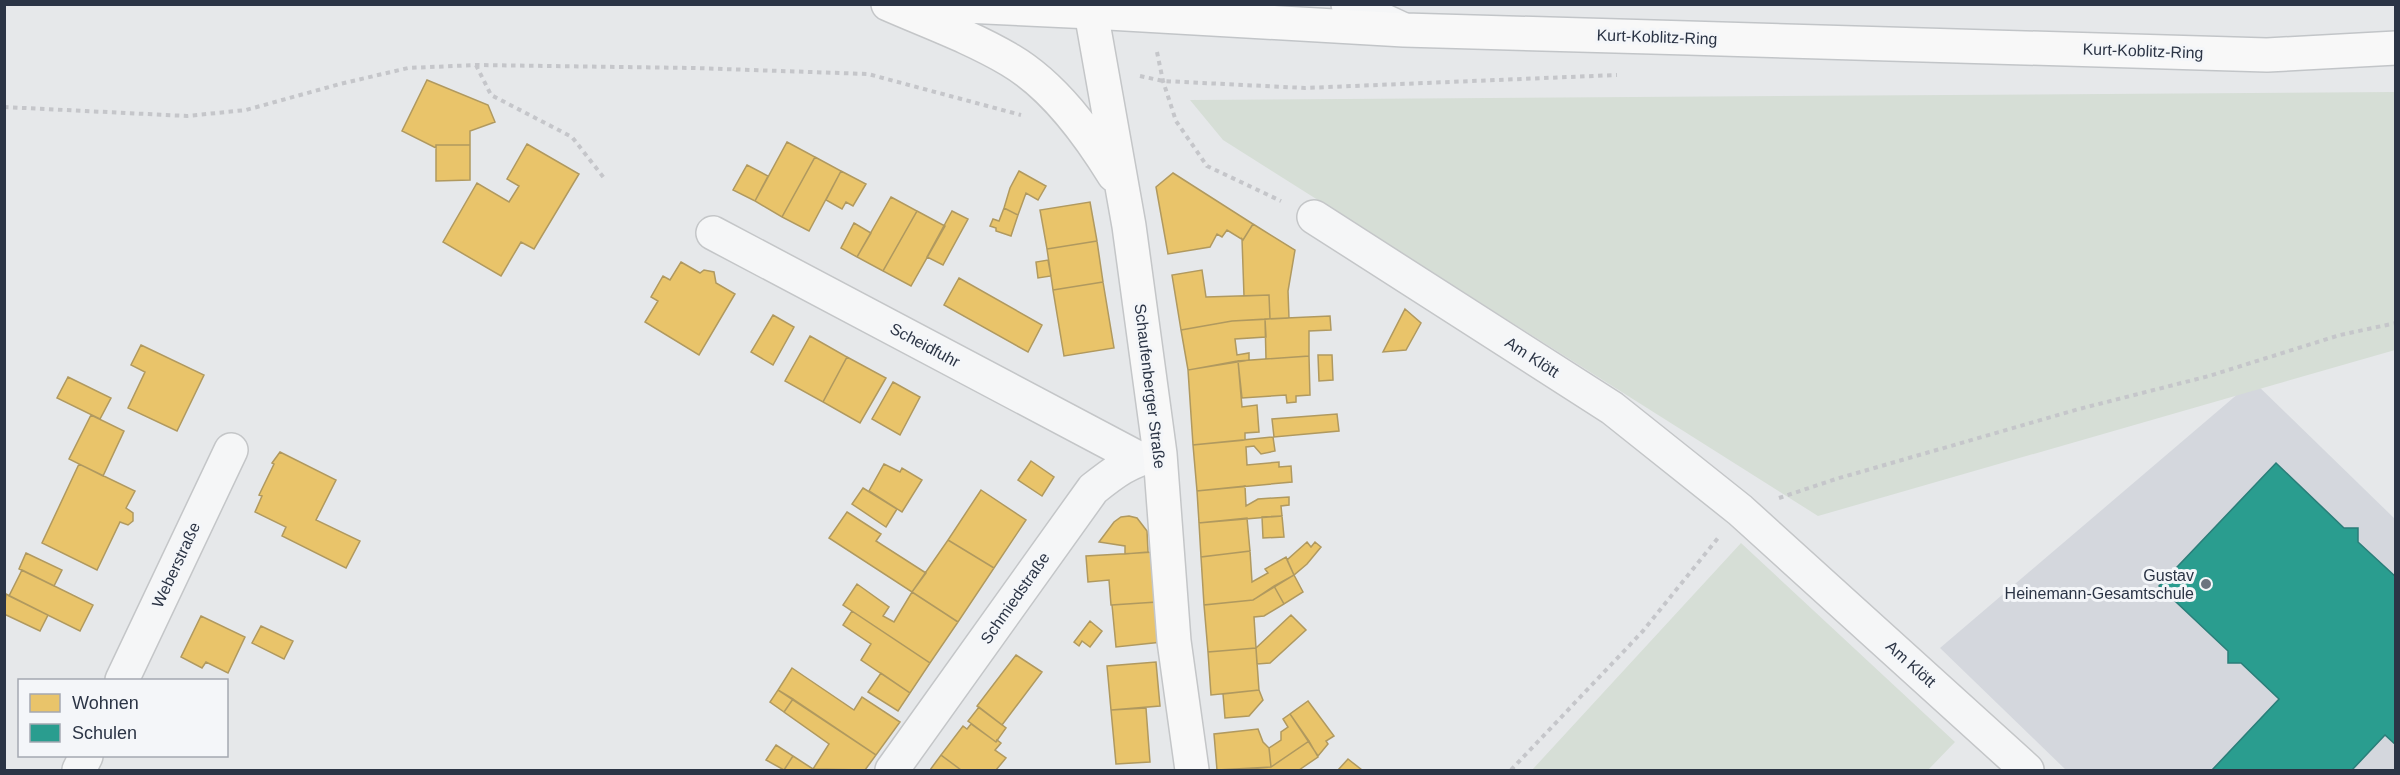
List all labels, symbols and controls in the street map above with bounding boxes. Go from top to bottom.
street label: Kurt-Koblitz-Ring [1596,26,1718,48]
street label: Kurt-Koblitz-Ring [2082,40,2204,62]
street label: Schaufenberger Straße [1131,302,1169,470]
street label: Scheidfuhr [887,320,963,371]
street label: Am Klött [1502,333,1562,381]
street label: Weberstraße [149,520,203,610]
street label: Schmiedstraße [977,549,1053,647]
place label: Gustav Heinemann-Gesamtschule [2005,567,2194,602]
marker: Gustav Heinemann-Gesamtschule [2199,577,2213,591]
street label: Am Klött [1883,637,1940,691]
legend [18,679,228,757]
text: Wohnen [72,693,139,713]
text: Schulen [72,723,137,743]

